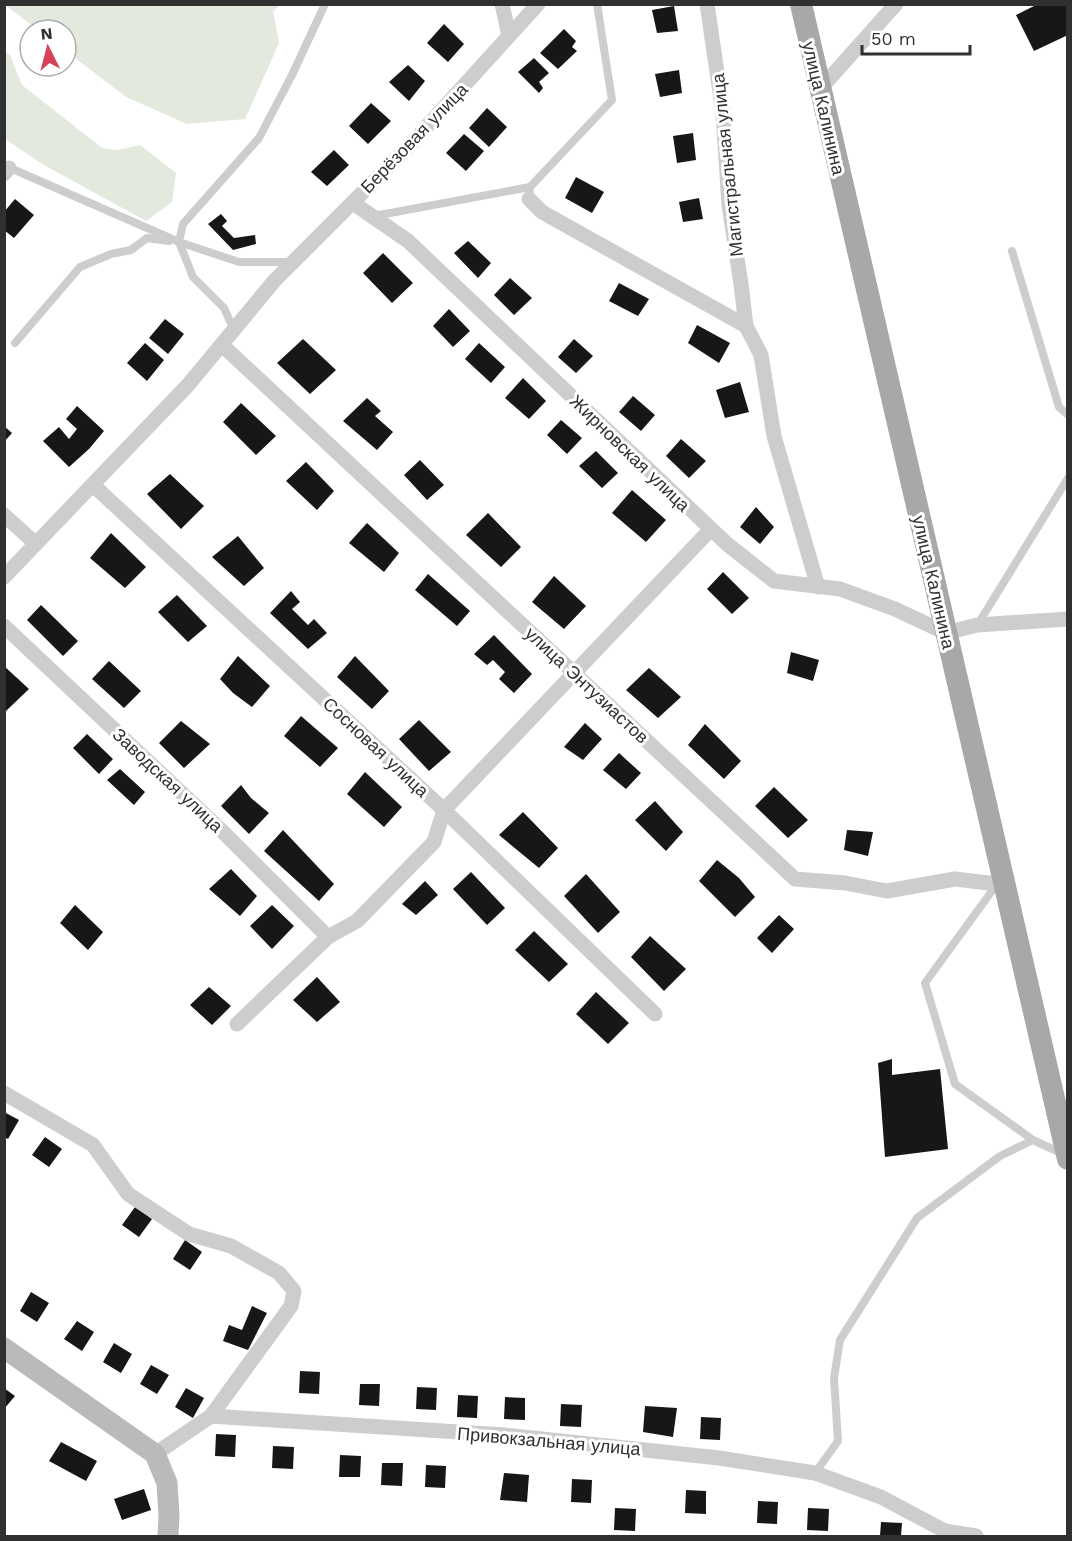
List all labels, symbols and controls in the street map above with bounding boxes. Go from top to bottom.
north arrow [18,18,78,78]
scale bar [862,18,970,56]
text: N [40,24,53,44]
text: 50 m [871,28,916,49]
street label: улица Калинина [798,39,850,178]
street label: Магистральная улица [707,71,747,258]
street label: Берёзовая улица [356,78,472,197]
street label: Жирновская улица [566,390,695,516]
street label: улица Калинина [908,513,960,652]
street label: улица Энтузиастов [521,622,653,748]
street label: Сосновая улица [319,693,434,802]
street label: Заводская улица [109,724,228,837]
street label: Привокзальная улица [456,1423,643,1460]

